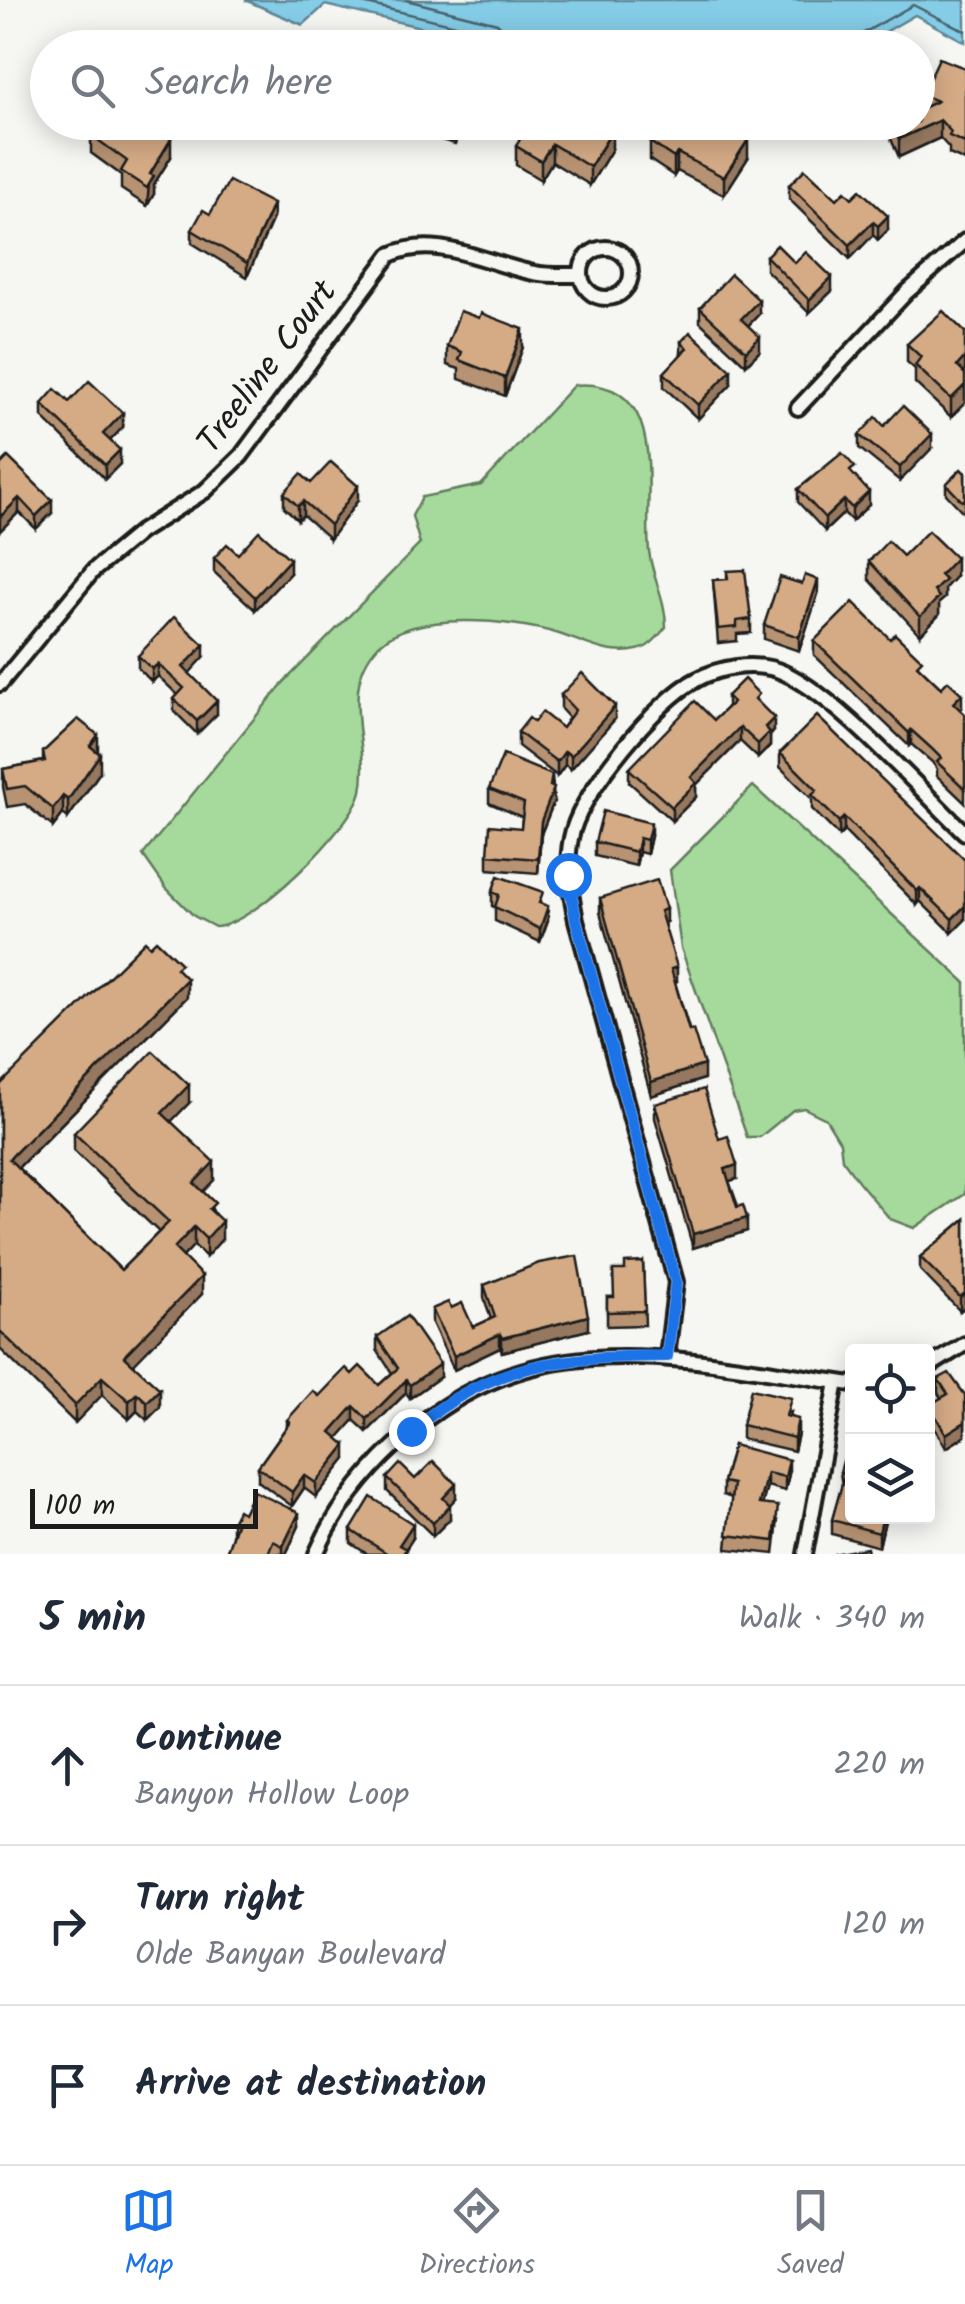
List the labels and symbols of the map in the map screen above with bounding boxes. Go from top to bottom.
street label: Treeline Court [184,268,353,467]
route start [546,853,592,899]
route end [389,1409,435,1455]
scale bar [30,1484,258,1528]

